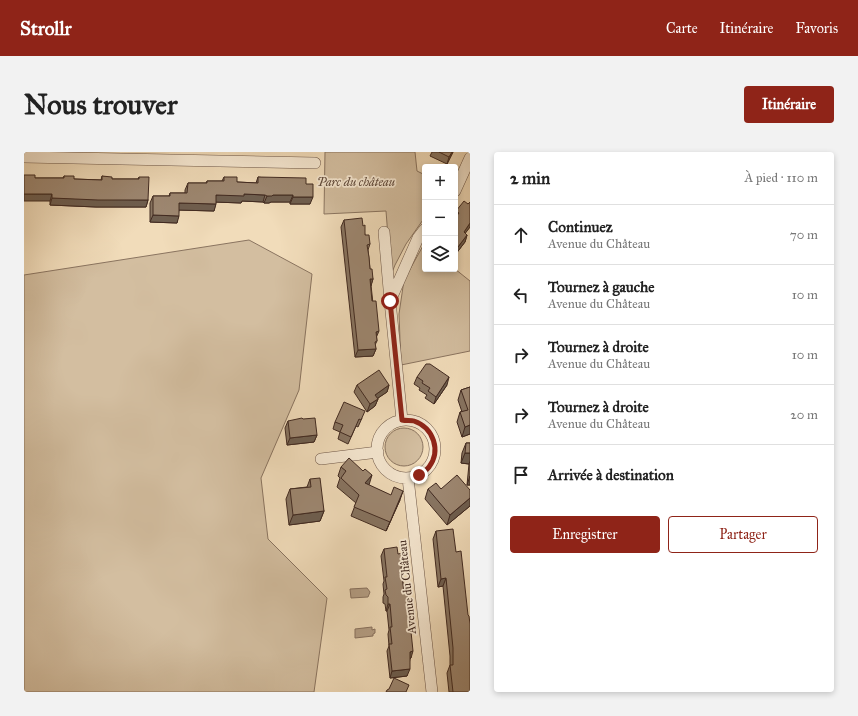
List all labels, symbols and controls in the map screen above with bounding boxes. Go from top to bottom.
text: Strollr [20,17,72,40]
text: Carte [666,20,698,37]
text: Itinéraire [720,20,773,37]
text: Favoris [795,20,838,37]
button: Itinéraire [744,86,834,123]
text: Nous trouver [24,87,177,122]
map controls [422,164,458,272]
button: + [422,164,458,200]
text: 2 min [510,168,550,189]
text: À pied · 110 m [745,170,818,186]
park label: Parc du château [317,175,395,189]
button: − [422,200,458,236]
text: Continuez [548,218,613,236]
icon: ahead [510,224,532,246]
text: 70 m [790,227,818,243]
button: layers [422,236,458,272]
text: Avenue du Château [548,236,650,252]
text: Tournez à gauche [548,278,655,296]
icon: left [510,284,532,306]
text: 10 m [792,287,818,303]
route start [381,292,399,310]
text: Avenue du Château [548,296,650,312]
text: Tournez à droite [548,338,649,356]
icon: right [510,344,532,366]
text: 10 m [792,347,818,363]
text: Avenue du Château [548,356,650,372]
text: Tournez à droite [548,398,649,416]
icon: right [510,404,532,426]
text: 20 m [790,407,818,423]
text: Avenue du Château [548,416,650,432]
icon: arrive [510,464,532,486]
route end [410,466,428,484]
text: Arrivée à destination [548,466,674,484]
button: Enregistrer [510,516,660,553]
button: Partager [668,516,818,553]
street label: Avenue du Château [395,539,419,636]

